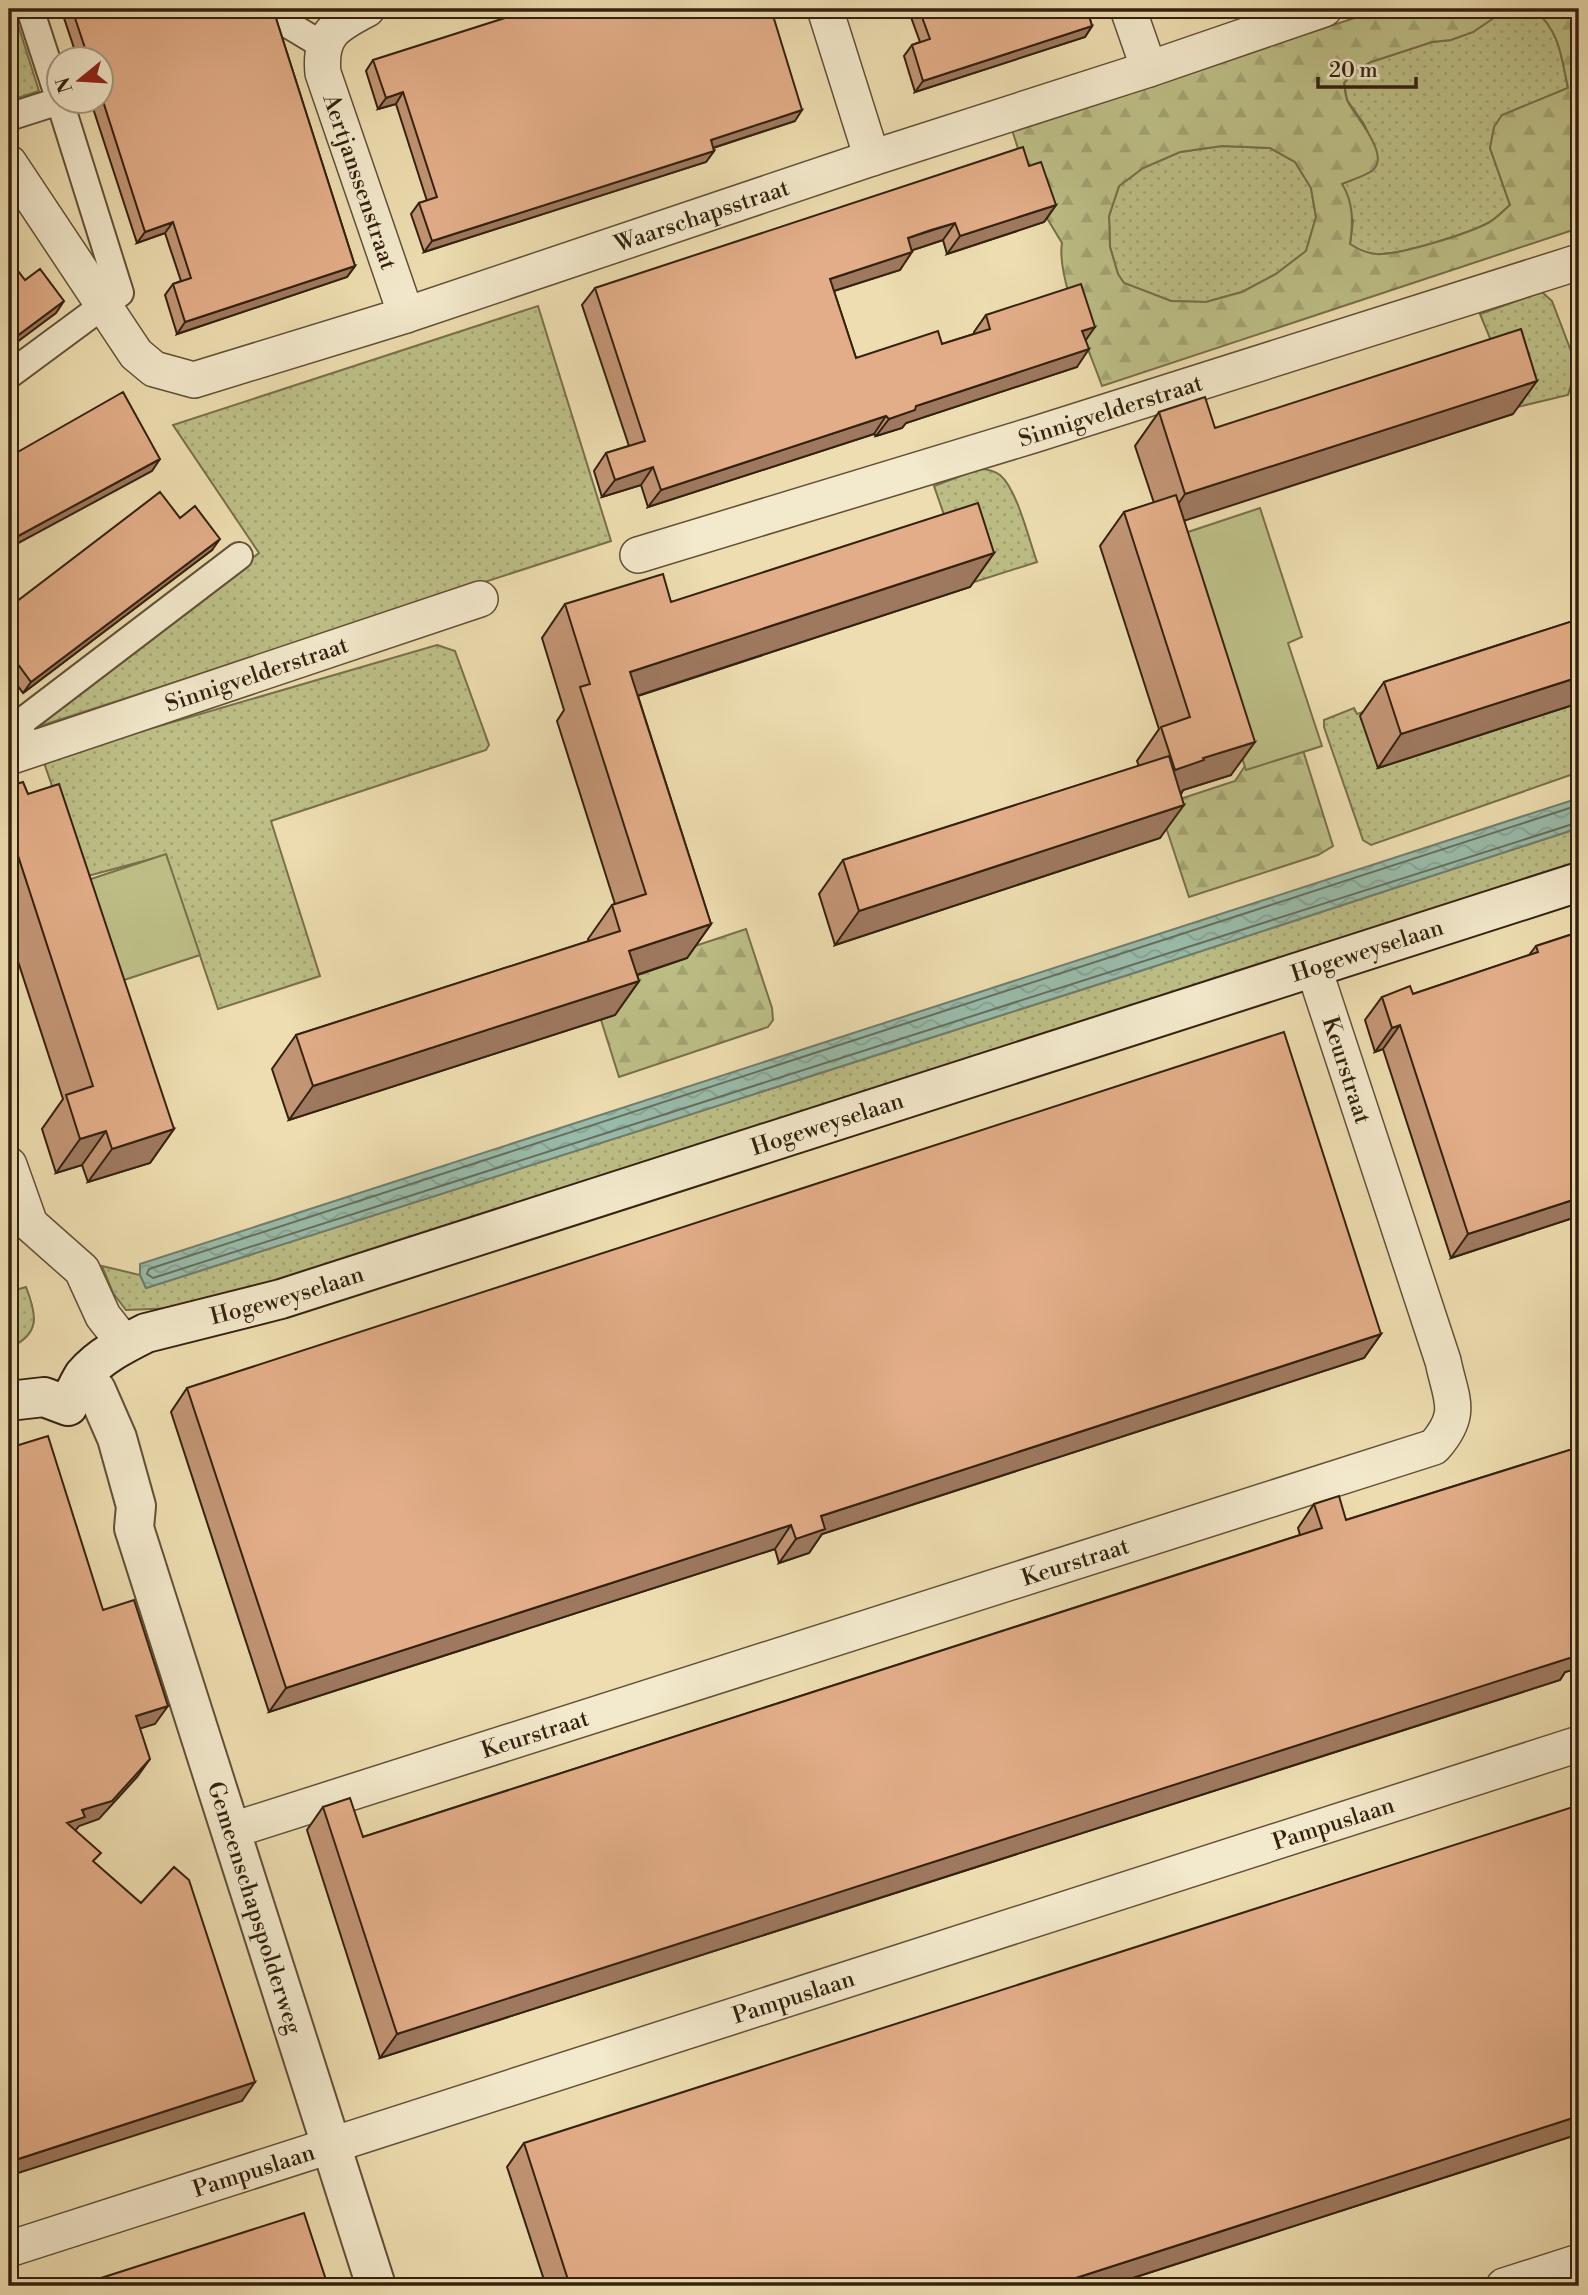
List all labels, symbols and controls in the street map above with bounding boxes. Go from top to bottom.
north arrow [46,46,116,116]
scale bar [1318,46,1416,90]
text: 20 m [1329,58,1378,84]
text: N [51,74,79,96]
street label: Aertjanssenstraat [316,90,402,273]
street label: Waarschapsstraat [610,174,793,259]
street label: Sinnigvelderstraat [1015,369,1206,454]
street label: Sinnigvelderstraat [161,631,352,719]
street label: Hogeweyselaan [1288,913,1447,989]
street label: Keurstraat [1316,1013,1377,1127]
street label: Hogeweyselaan [748,1087,907,1162]
street label: Hogeweyselaan [207,1260,368,1331]
street label: Keurstraat [1018,1532,1133,1593]
street label: Keurstraat [478,1705,592,1765]
street label: Gemeenschapspolderweg [201,1778,308,2038]
street label: Pampuslaan [1269,1791,1398,1857]
street label: Pampuslaan [729,1965,859,2030]
street label: Pampuslaan [189,2138,319,2204]

